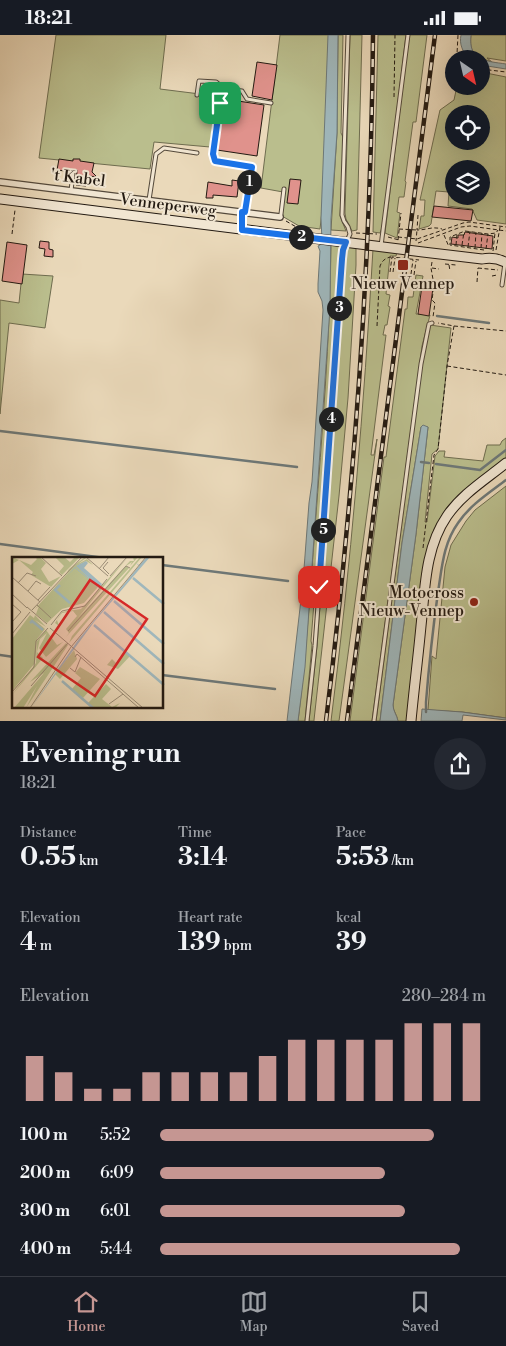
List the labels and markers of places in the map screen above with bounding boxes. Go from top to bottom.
pin [199,82,241,124]
pin: 1 [236,169,262,195]
pin: 2 [288,225,314,249]
marker: Nieuw Vennep [396,258,410,272]
place label: Nieuw Vennep [351,274,455,294]
pin: 3 [326,295,352,321]
pin: 4 [318,407,344,431]
pin: 5 [310,517,336,543]
pin [298,566,340,608]
place label: Motocross Nieuw-Vennep [359,583,464,621]
marker: Motocross Nieuw-Vennep [468,596,480,608]

